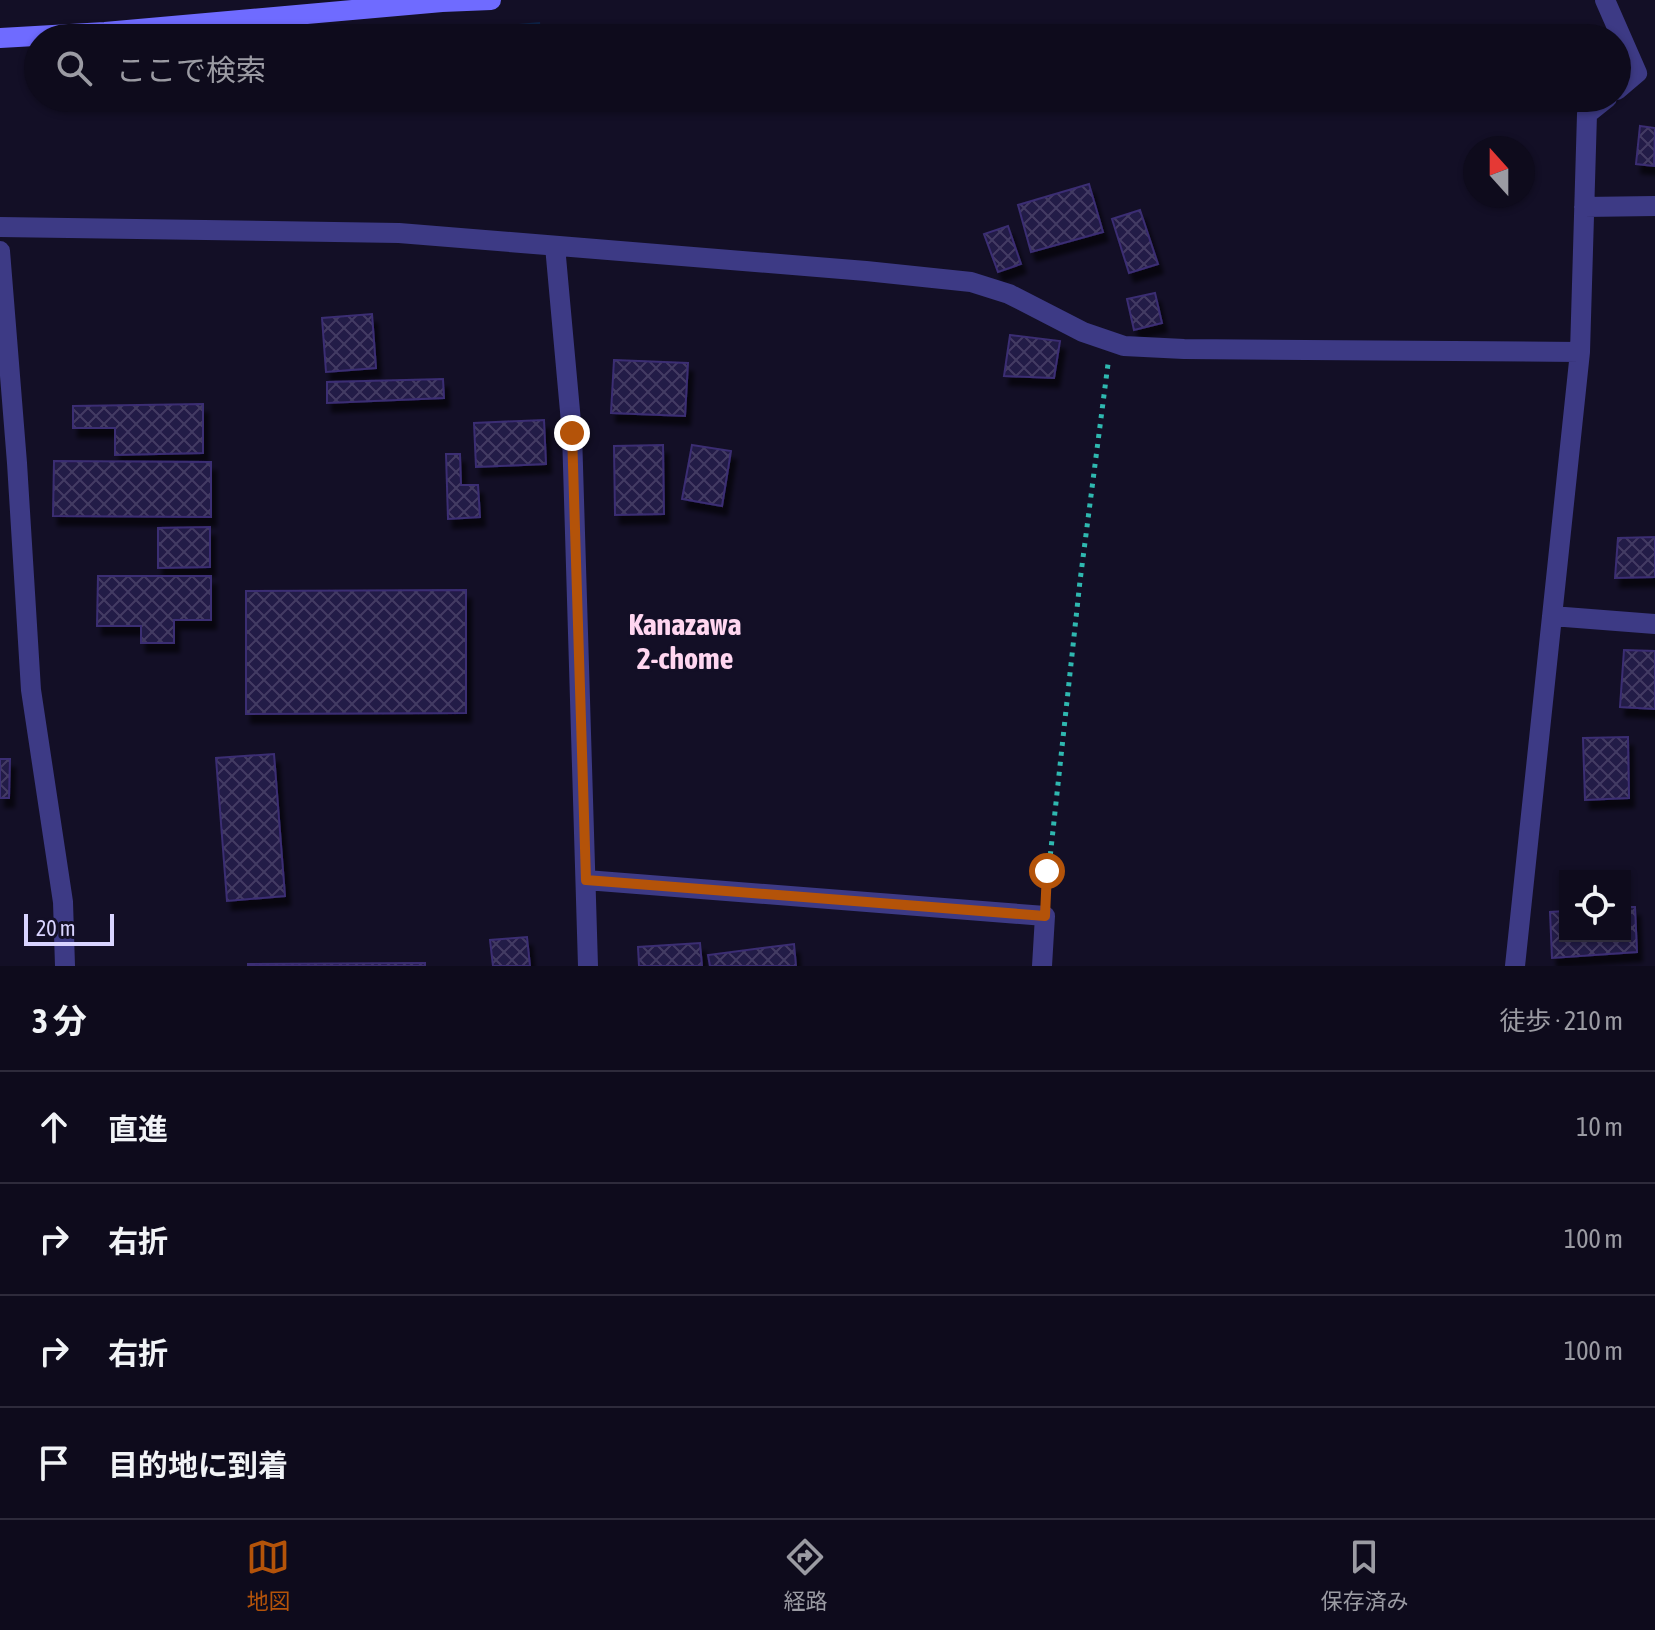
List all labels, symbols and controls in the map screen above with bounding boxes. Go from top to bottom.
search box [24,24,1631,112]
icon: search [52,46,96,90]
text: ここで検索 [116,53,266,87]
north arrow [1463,136,1535,208]
route end [554,415,590,451]
district label: Kanazawa 2-chome [629,607,741,675]
route start [1029,853,1065,889]
map controls [1559,870,1631,942]
button: locate [1559,870,1631,942]
scale bar [24,910,114,946]
text: 20 m [36,915,76,941]
text: 3 分 [32,1001,87,1040]
text: 徒歩 · 210 m [1499,1006,1623,1036]
icon: ahead [32,1105,76,1149]
text: 直進 [108,1112,168,1146]
text: 10 m [1576,1112,1623,1142]
icon: right [32,1217,76,1261]
text: 右折 [108,1224,168,1258]
text: 100 m [1564,1224,1623,1254]
icon: right [32,1329,76,1373]
text: 右折 [108,1336,168,1370]
text: 100 m [1564,1336,1623,1366]
icon: arrive [32,1441,76,1485]
text: 目的地に到着 [108,1448,288,1482]
tab: 地図 [246,1535,291,1615]
tab: 経路 [783,1535,828,1615]
tab: 保存済み [1320,1535,1409,1615]

